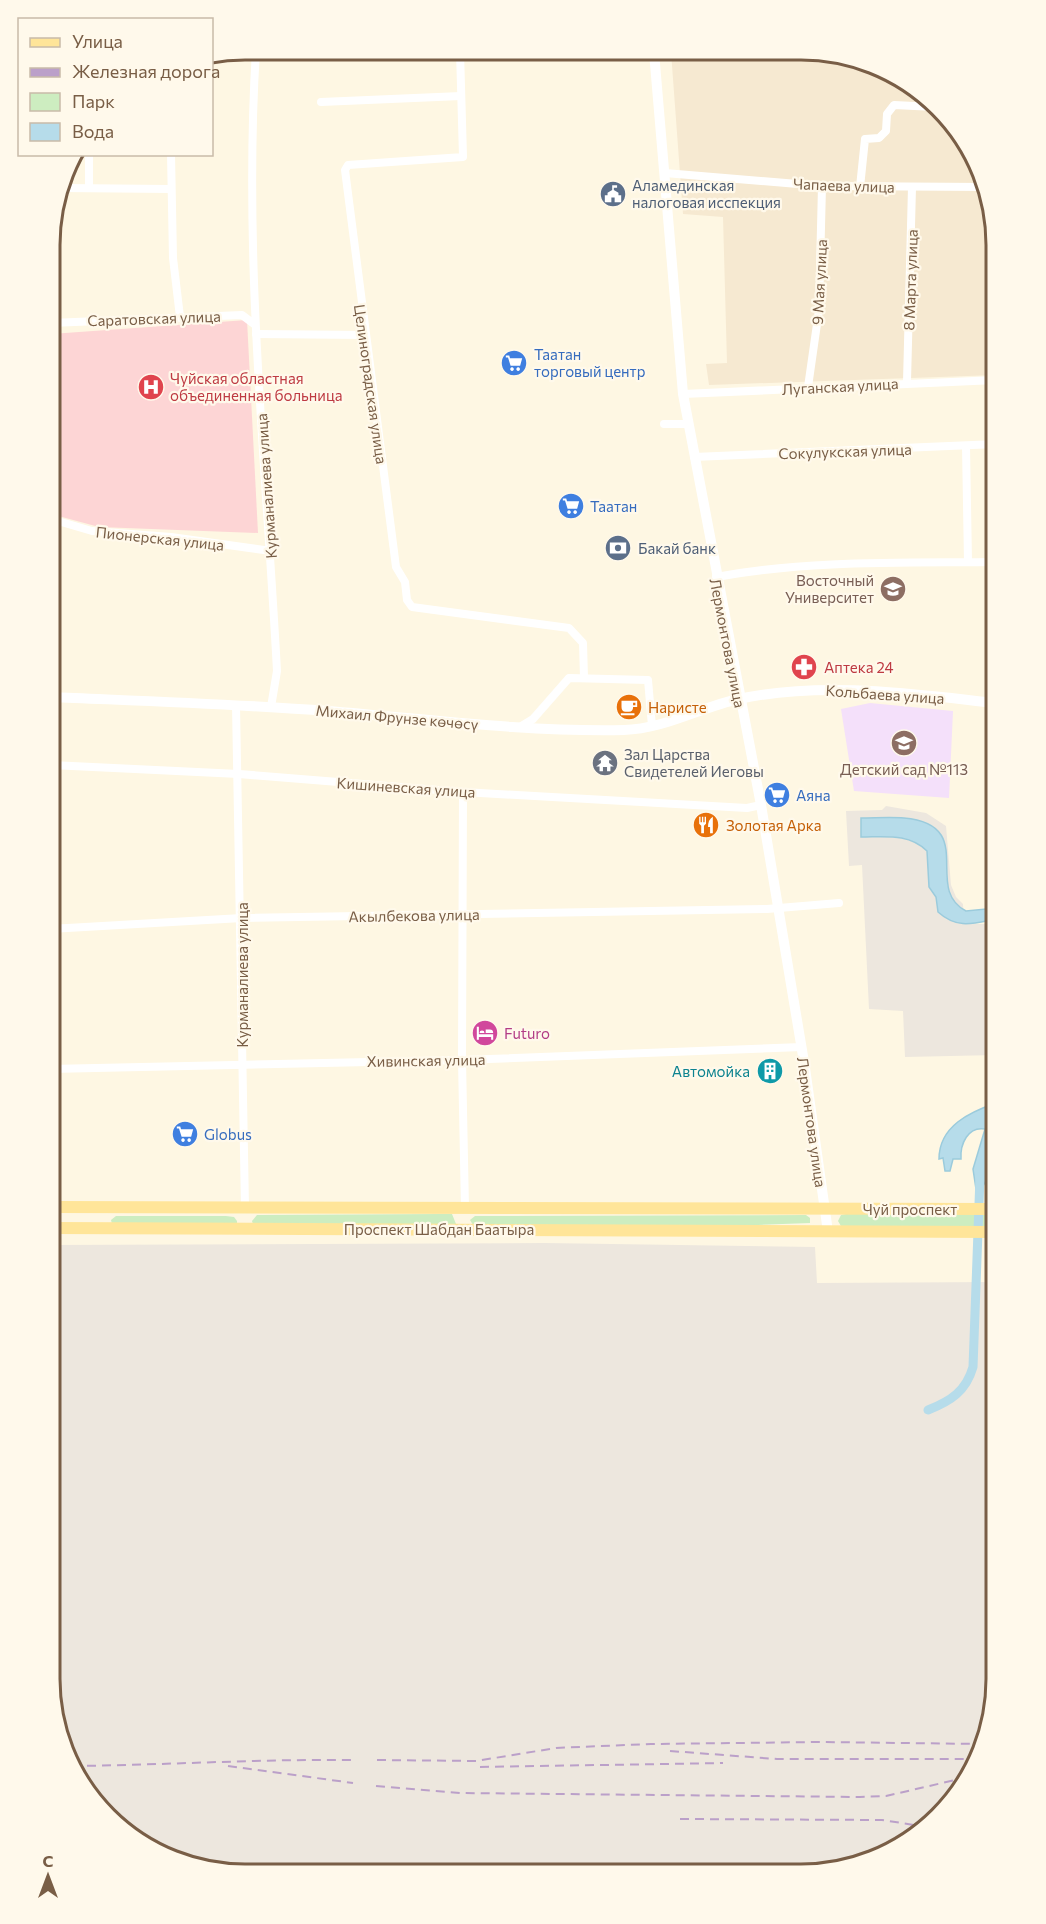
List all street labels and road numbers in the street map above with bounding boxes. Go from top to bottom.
street label: Чапаева улица [793,174,895,196]
street label: 8 Марта улица [899,229,921,331]
street label: 9 Мая улица [808,239,830,325]
street label: Целиноградская улица [351,303,391,465]
street label: Саратовская улица [87,307,221,329]
street label: Луганская улица [781,374,899,398]
street label: Курманалиева улица [252,413,280,559]
street label: Сокулукская улица [778,440,912,462]
street label: Пионерская улица [95,522,225,554]
street label: Лермонтова улица [707,577,749,709]
street label: Кольбаева улица [825,681,945,707]
street label: Михаил Фрунзе көчөсү [315,701,479,733]
street label: Кишиневская улица [336,773,476,801]
street label: Курманалиева улица [233,902,251,1048]
street label: Акылбекова улица [348,905,480,925]
street label: Хивинская улица [366,1050,486,1070]
street label: Лермонтова улица [794,1056,830,1188]
street label: Чуй проспект [863,1200,957,1218]
street label: Проспект Шабдан Баатыра [344,1220,534,1238]

